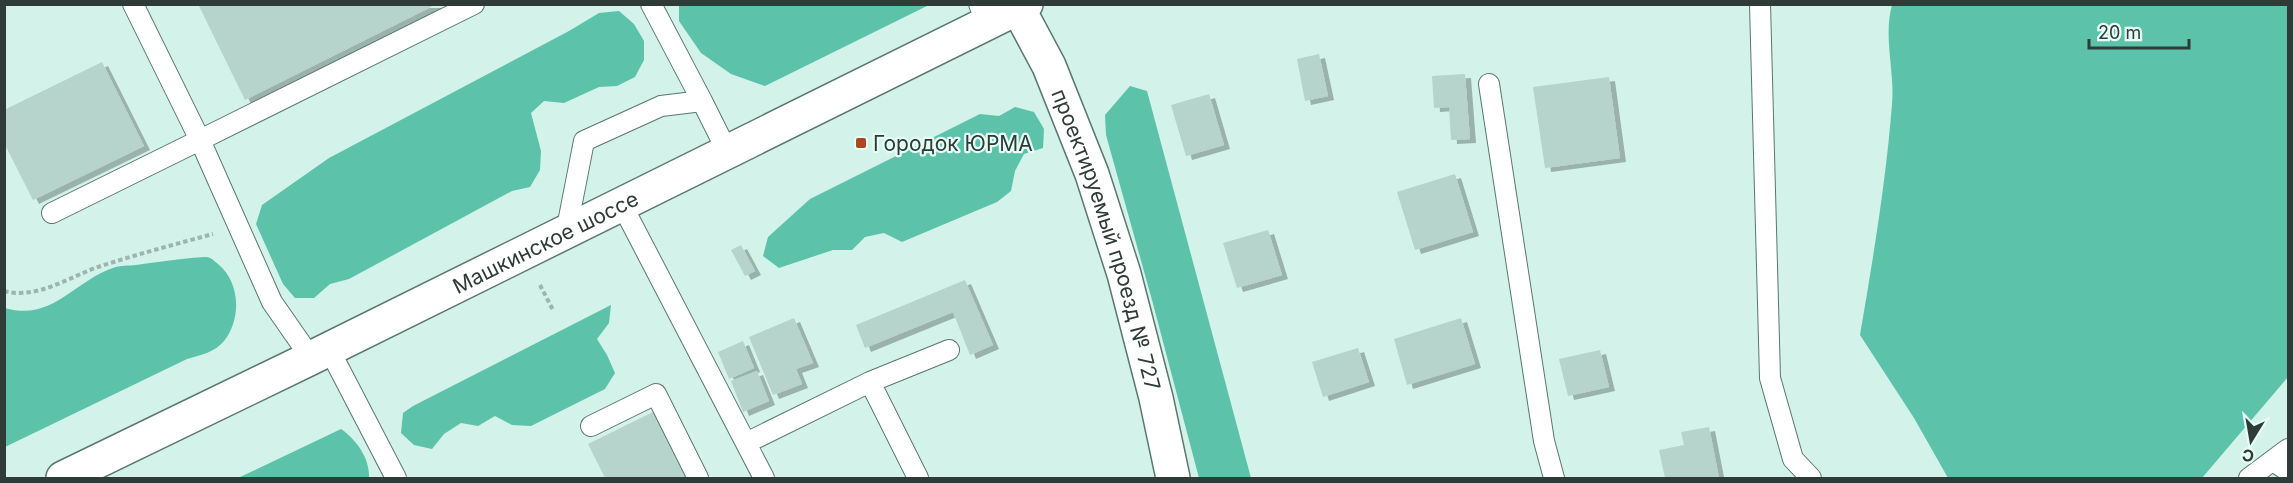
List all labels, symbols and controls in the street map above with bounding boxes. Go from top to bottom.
scale bar [2089,12,2190,50]
text: 20 m [2098,22,2141,43]
street label: проектируемый проезд № 727 [1047,85,1166,393]
place label: Городок ЮРМА [873,131,1033,156]
marker: Городок ЮРМА [854,136,868,150]
street label: Машкинское шоссе [448,185,642,298]
north arrow [2221,411,2281,471]
text: С [2240,445,2256,467]

